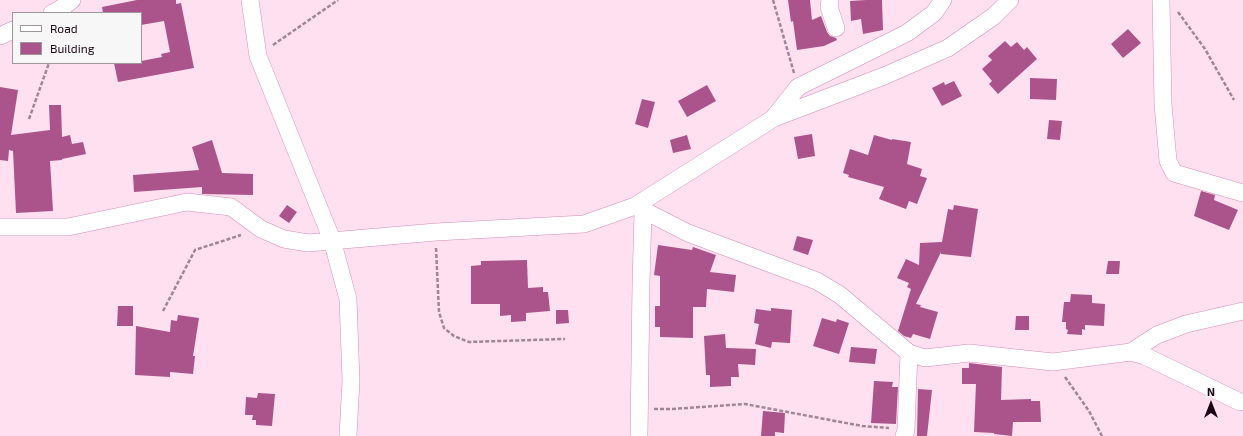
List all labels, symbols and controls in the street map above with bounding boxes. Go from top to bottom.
legend [12,12,142,64]
text: Road [50,21,78,35]
text: Building [50,41,94,55]
north arrow [1191,384,1231,424]
text: N [1207,385,1215,398]

